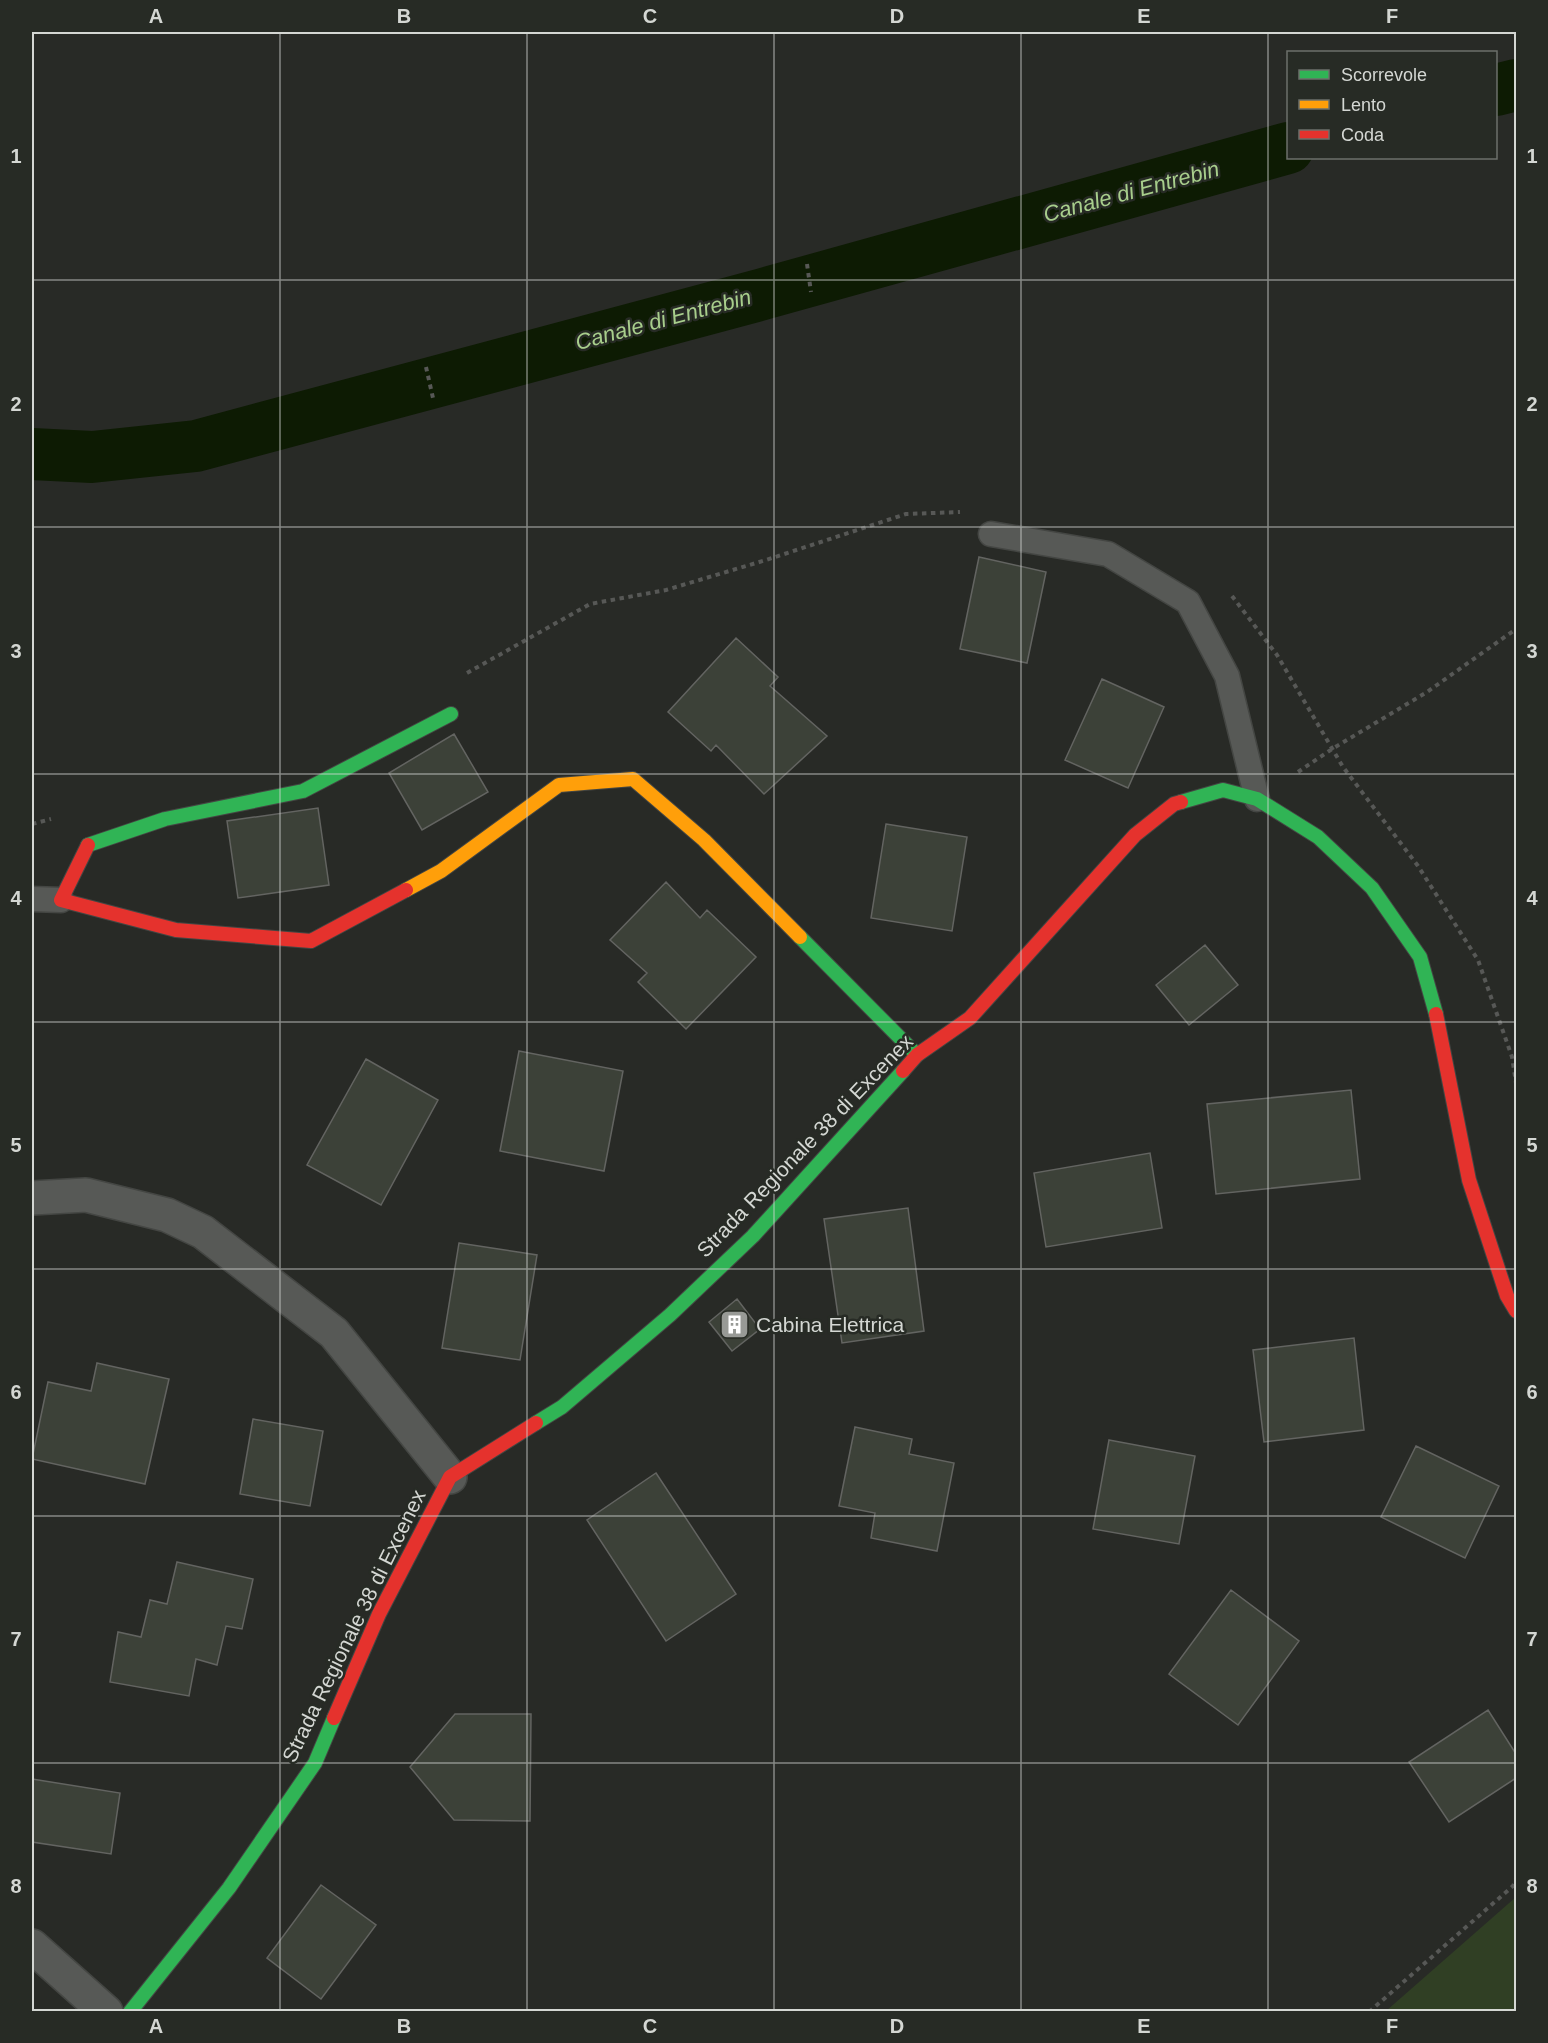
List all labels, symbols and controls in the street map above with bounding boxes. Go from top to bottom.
text: A [149,5,163,27]
text: B [397,5,411,27]
text: C [643,5,657,27]
text: D [890,5,904,27]
text: E [1137,5,1151,27]
text: F [1386,5,1398,27]
legend [1287,51,1497,159]
text: Scorrevole [1341,65,1427,85]
text: Lento [1341,95,1386,115]
text: Coda [1341,125,1385,145]
text: 1 [10,145,22,167]
text: 1 [1526,145,1538,167]
water label: Canale di Entrebin [1040,156,1222,227]
water label: Canale di Entrebin [572,284,754,355]
text: 2 [10,393,22,415]
text: 2 [1526,393,1538,415]
text: 3 [10,640,22,662]
text: 3 [1526,640,1538,662]
text: 4 [10,887,22,909]
text: 4 [1526,887,1538,909]
street label: Strada Regionale 38 di Excenex [692,1029,917,1262]
text: 5 [10,1134,22,1156]
text: 5 [1526,1134,1538,1156]
building icon: Cabina Elettrica [719,1309,751,1341]
place label: Cabina Elettrica [756,1313,905,1336]
text: 6 [10,1381,22,1403]
text: 6 [1526,1381,1538,1403]
street label: Strada Regionale 38 di Excenex [277,1485,430,1766]
text: 7 [10,1628,22,1650]
text: 7 [1526,1628,1538,1650]
text: 8 [10,1875,22,1897]
text: 8 [1526,1875,1538,1897]
text: A [149,2015,163,2037]
text: B [397,2015,411,2037]
text: C [643,2015,657,2037]
text: D [890,2015,904,2037]
text: E [1137,2015,1151,2037]
text: F [1386,2015,1398,2037]

